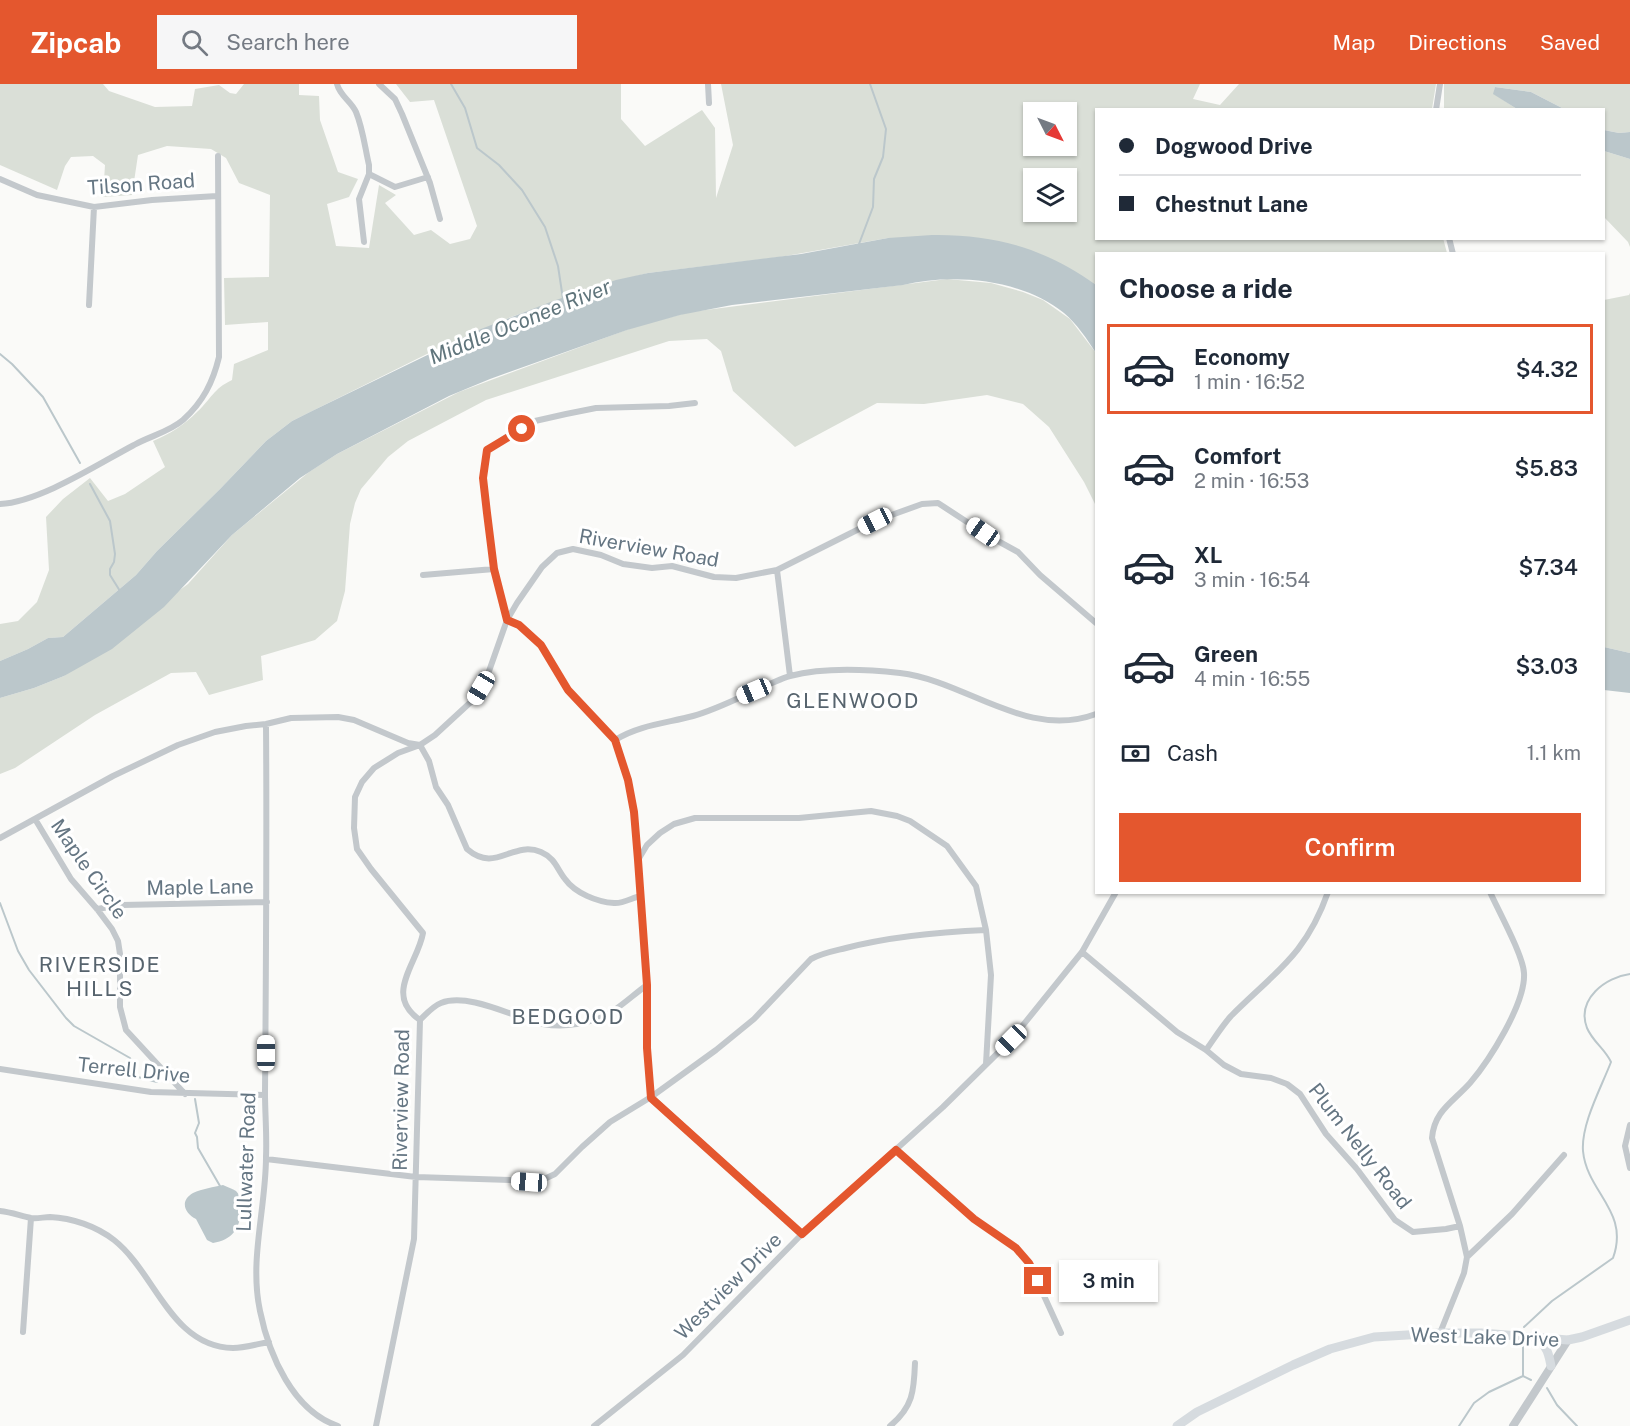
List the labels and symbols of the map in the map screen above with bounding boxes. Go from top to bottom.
north arrow [1023,102,1077,156]
street label: Tilson Road [86,168,196,200]
water label: Middle Oconee River [425,273,615,369]
route start [508,415,535,442]
car [855,505,895,537]
car [963,514,1003,550]
street label: Riverview Road [577,524,721,572]
car [464,668,498,708]
car [734,676,774,706]
district label: GLENWOOD [786,688,920,713]
street label: Maple Circle [46,814,132,924]
street label: Maple Lane [146,874,254,900]
district label: RIVERSIDE HILLS [39,952,161,1001]
district label: BEDGOOD [511,1004,625,1029]
car [992,1021,1030,1059]
street label: Riverview Road [388,1029,414,1171]
car [257,1035,275,1071]
street label: Terrell Drive [76,1052,192,1088]
street label: Plum Nelly Road [1303,1078,1417,1214]
street label: Lullwater Road [232,1092,260,1232]
car [510,1172,548,1192]
street label: Westview Drive [669,1227,787,1345]
callout: 3 min [1059,1260,1158,1302]
route end [1024,1267,1051,1294]
street label: West Lake Drive [1410,1322,1560,1352]

